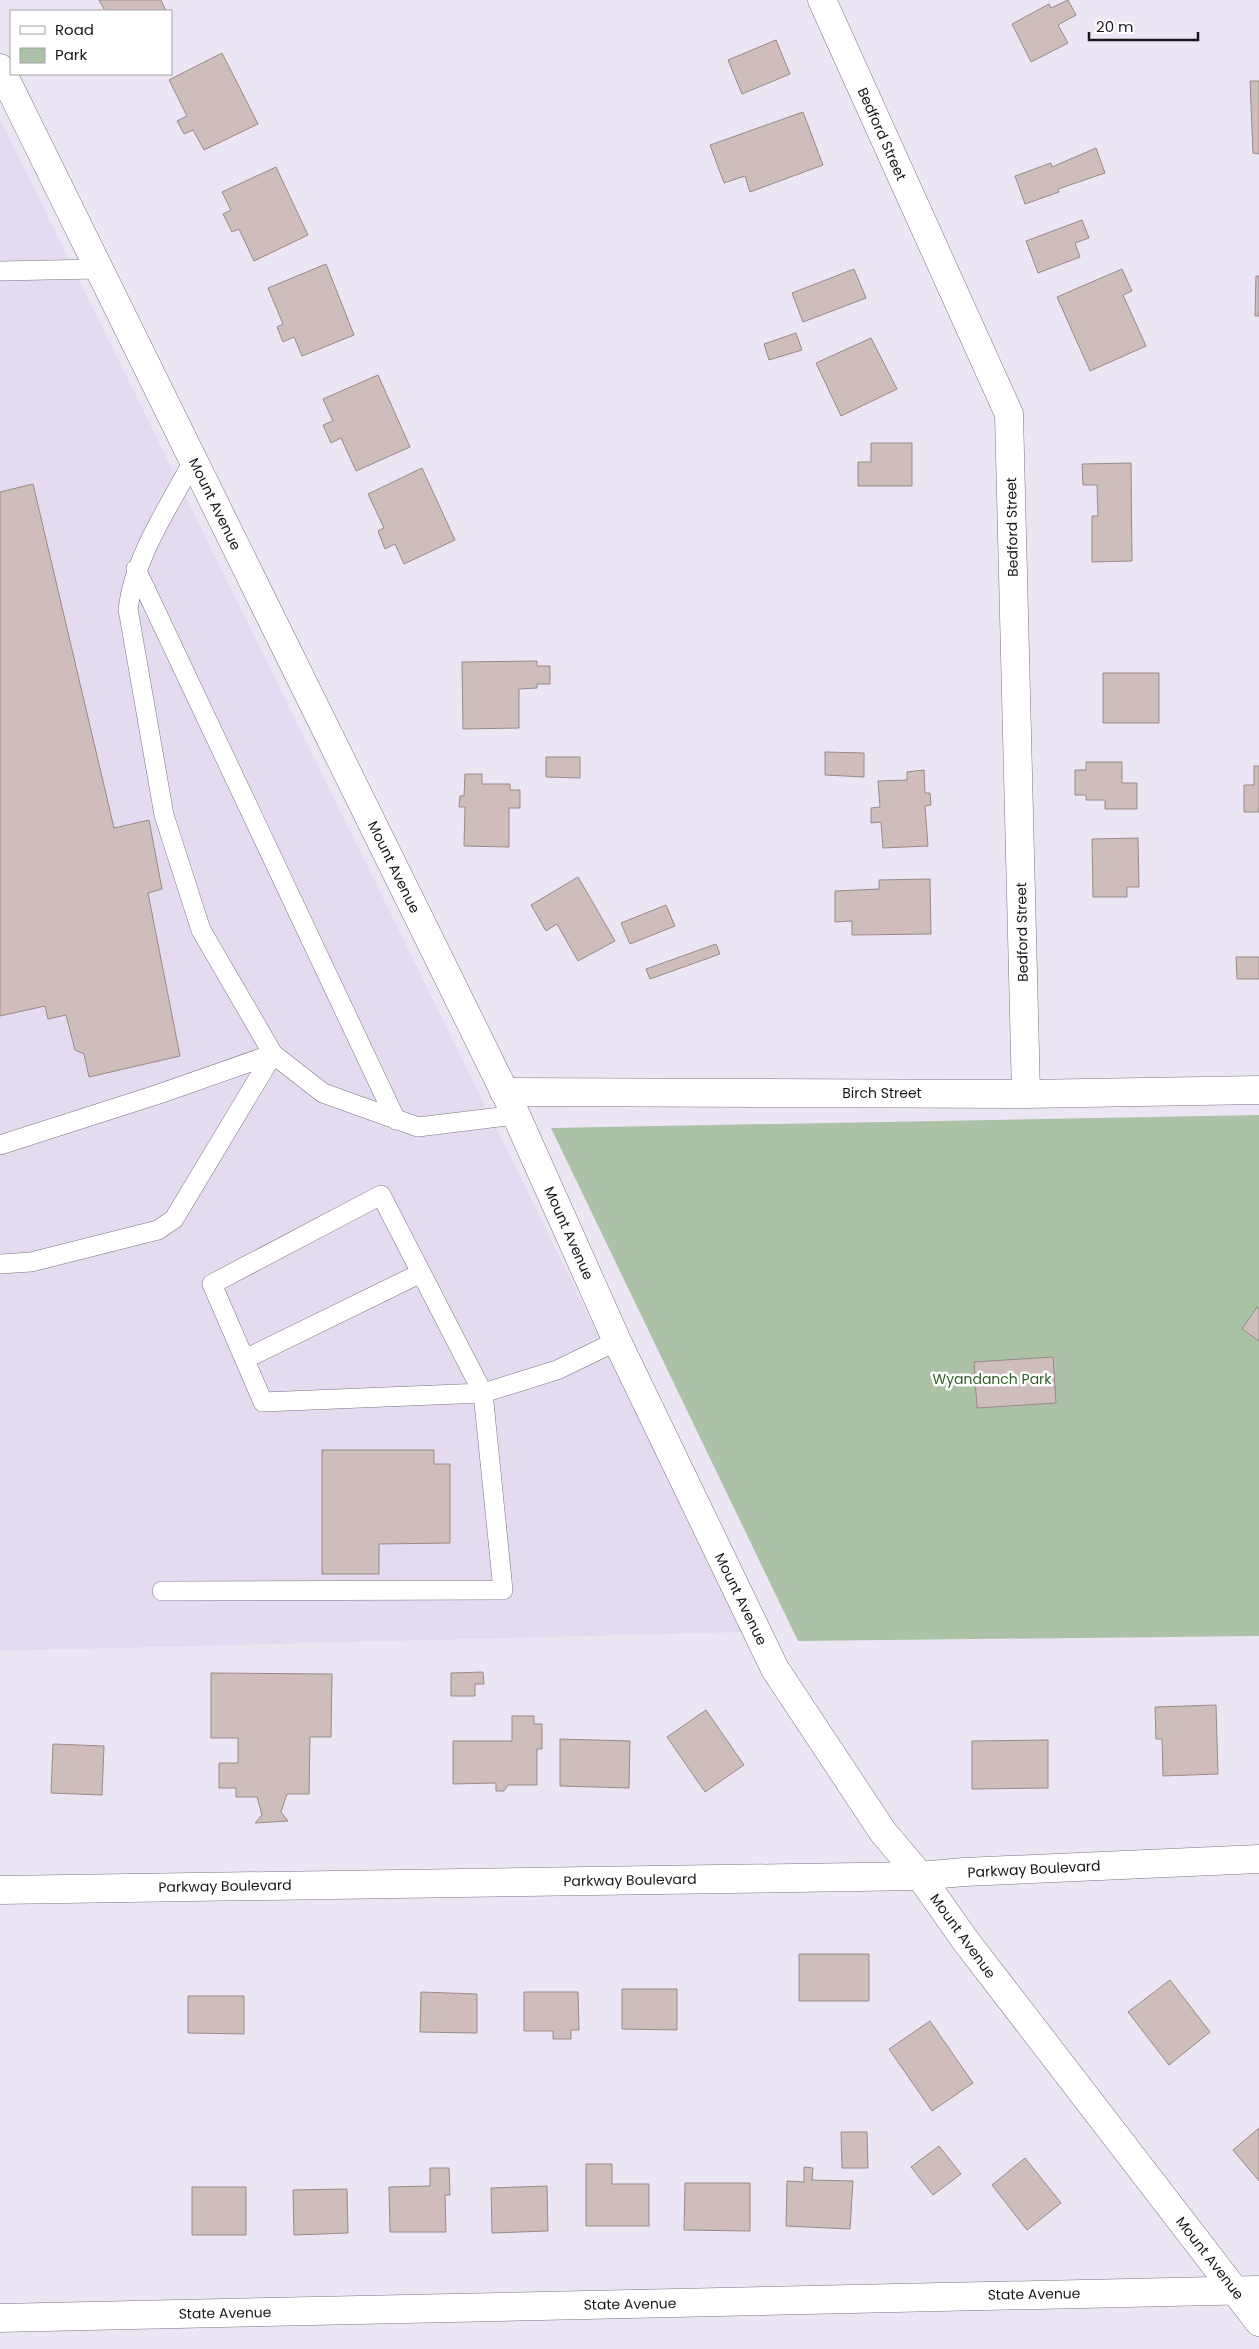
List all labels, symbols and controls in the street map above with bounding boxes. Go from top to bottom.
legend [10,10,172,75]
scale bar [1089,10,1198,42]
text: 20 m [1096,16,1134,37]
text: Road [55,19,94,40]
text: Park [55,44,87,65]
street label: Bedford Street [853,84,911,184]
street label: Mount Avenue [184,455,246,554]
street label: Bedford Street [1001,477,1023,577]
street label: Mount Avenue [363,818,425,917]
street label: Bedford Street [1011,882,1033,982]
street label: Birch Street [842,1083,922,1103]
street label: Mount Avenue [539,1183,599,1283]
park label: Wyandanch Park [932,1369,1052,1389]
street label: Mount Avenue [710,1550,772,1649]
street label: Parkway Boulevard [967,1856,1101,1882]
street label: Parkway Boulevard [563,1869,697,1891]
street label: Parkway Boulevard [158,1875,292,1897]
street label: Mount Avenue [925,1890,1001,1983]
street label: Mount Avenue [1171,2212,1249,2304]
street label: State Avenue [987,2283,1081,2305]
street label: State Avenue [583,2293,677,2315]
street label: State Avenue [178,2302,272,2324]

